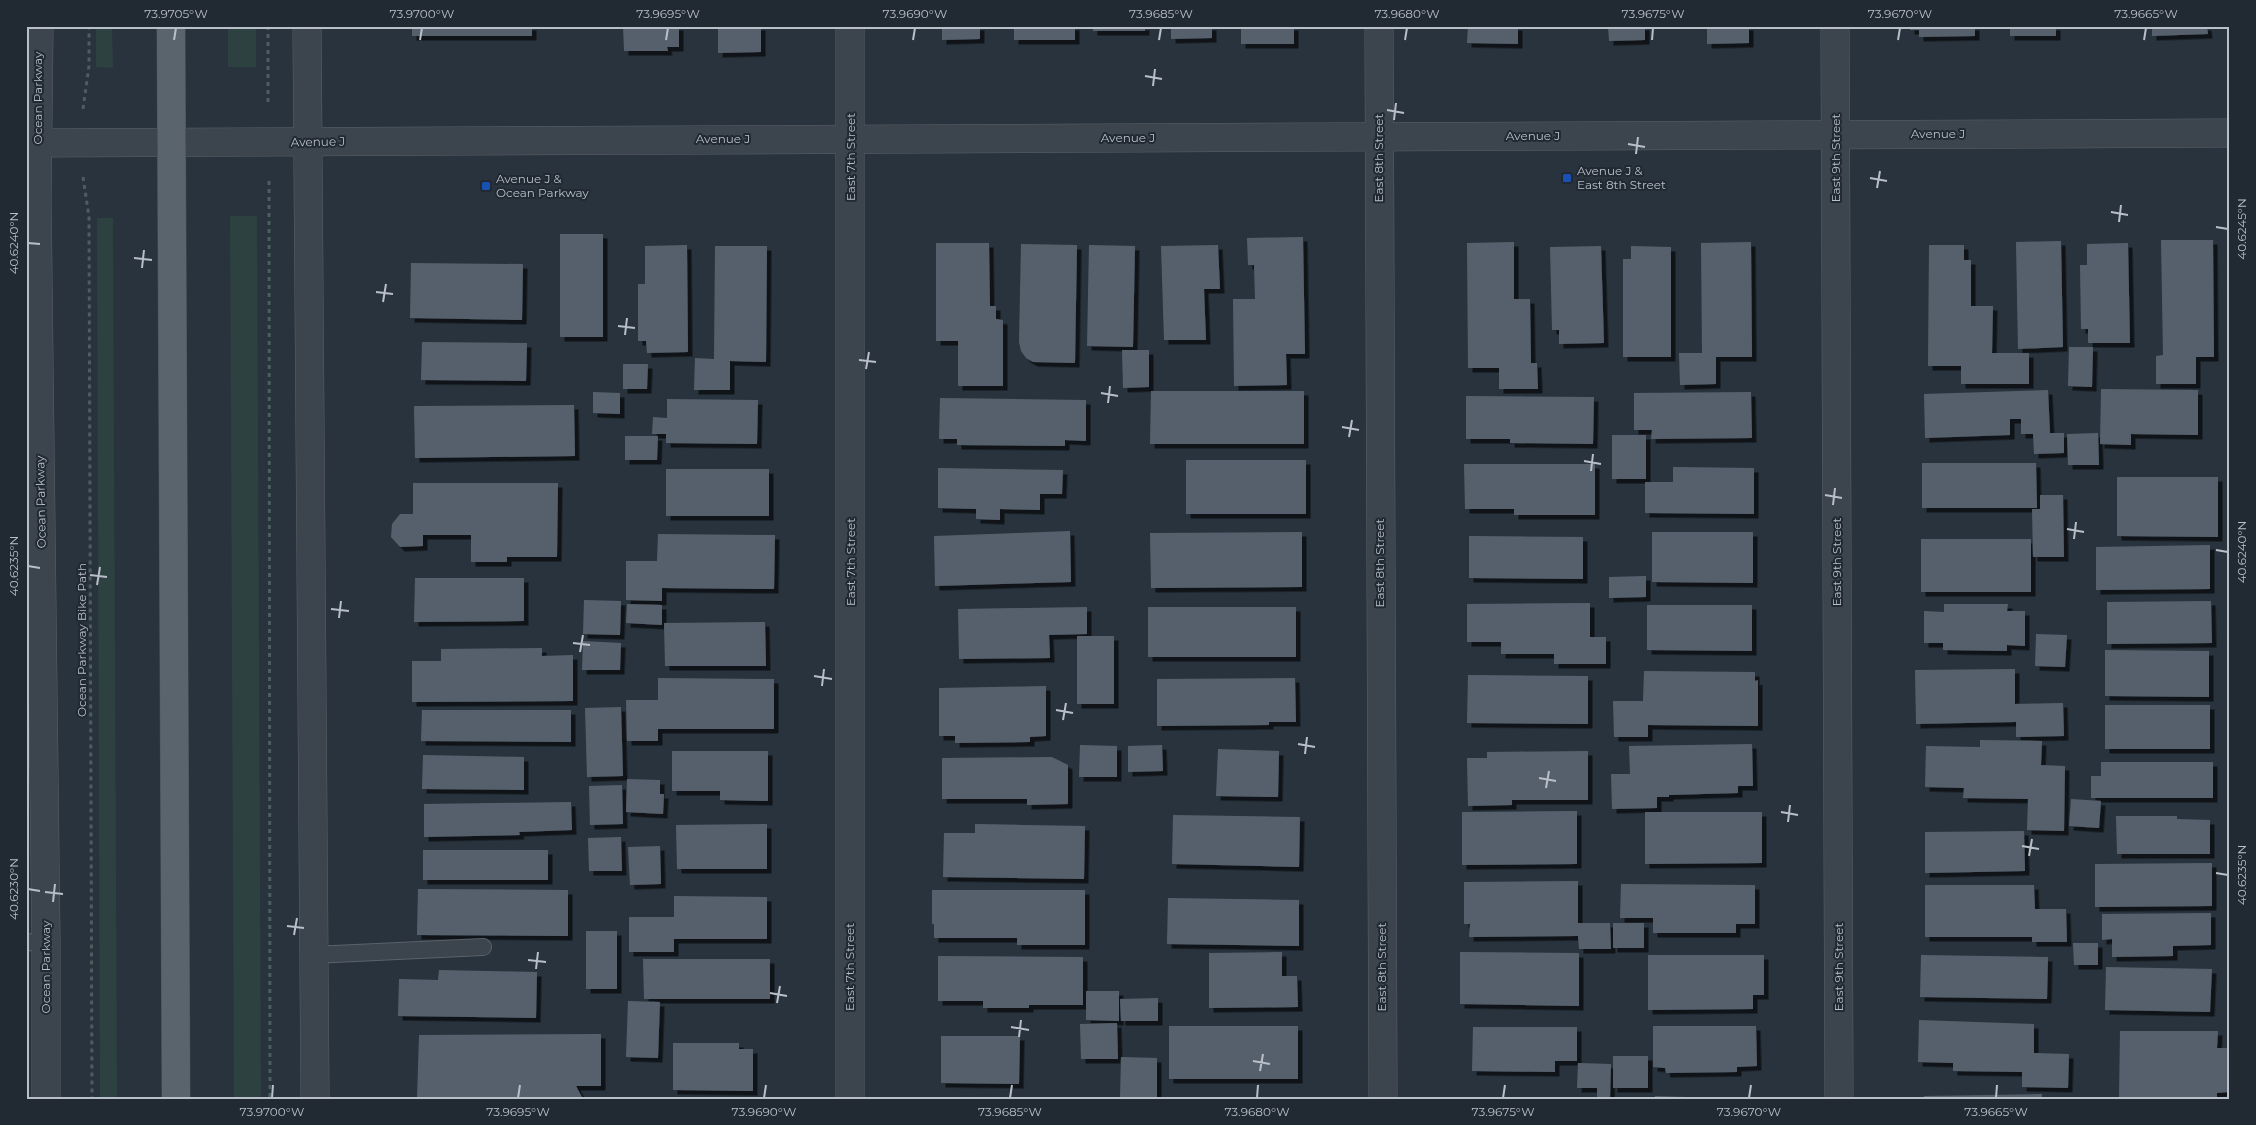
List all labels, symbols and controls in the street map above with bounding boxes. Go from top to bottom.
text: 73.9705°W [144,6,208,21]
text: 73.9700°W [390,6,454,21]
text: 73.9695°W [636,6,700,21]
text: 73.9690°W [883,6,947,21]
text: 73.9685°W [1129,6,1193,21]
text: 73.9680°W [1374,6,1440,21]
text: 73.9675°W [1622,6,1684,21]
text: 73.9670°W [1868,6,1932,21]
text: 73.9665°W [2114,6,2178,21]
street label: Ocean Parkway [30,51,45,144]
street label: East 7th Street [843,113,858,201]
street label: East 8th Street [1371,113,1386,202]
street label: East 9th Street [1828,114,1843,202]
street label: Avenue J [1911,126,1965,141]
street label: Avenue J [1506,128,1560,143]
street label: Avenue J [1101,130,1155,145]
street label: Avenue J [696,131,750,146]
street label: Avenue J [291,134,345,149]
place label: Avenue J & East 8th Street [1577,163,1666,192]
place label: Avenue J & Ocean Parkway [496,171,589,200]
marker: Avenue J & East 8th Street [1561,172,1573,184]
marker: Avenue J & Ocean Parkway [480,180,492,192]
text: 40.6245°N [2234,198,2249,260]
text: 40.6240°N [6,212,21,274]
street label: Ocean Parkway [32,455,49,549]
street label: East 7th Street [843,518,858,606]
street label: East 8th Street [1372,518,1387,607]
street label: East 9th Street [1829,518,1844,606]
text: 40.6240°N [2234,521,2249,583]
text: 40.6235°N [6,536,21,596]
street label: Ocean Parkway Bike Path [74,563,89,717]
text: 40.6235°N [2234,845,2249,905]
text: 40.6230°N [6,858,21,920]
street label: Ocean Parkway [38,920,53,1013]
street label: East 8th Street [1374,922,1389,1011]
street label: East 7th Street [842,923,857,1011]
street label: East 9th Street [1831,923,1846,1011]
text: 73.9700°W [240,1104,304,1119]
text: 73.9695°W [486,1104,550,1119]
text: 73.9690°W [732,1104,796,1119]
text: 73.9685°W [978,1104,1042,1119]
text: 73.9680°W [1224,1104,1290,1119]
text: 73.9675°W [1472,1104,1534,1119]
text: 73.9670°W [1717,1104,1781,1119]
text: 73.9665°W [1964,1104,2028,1119]

